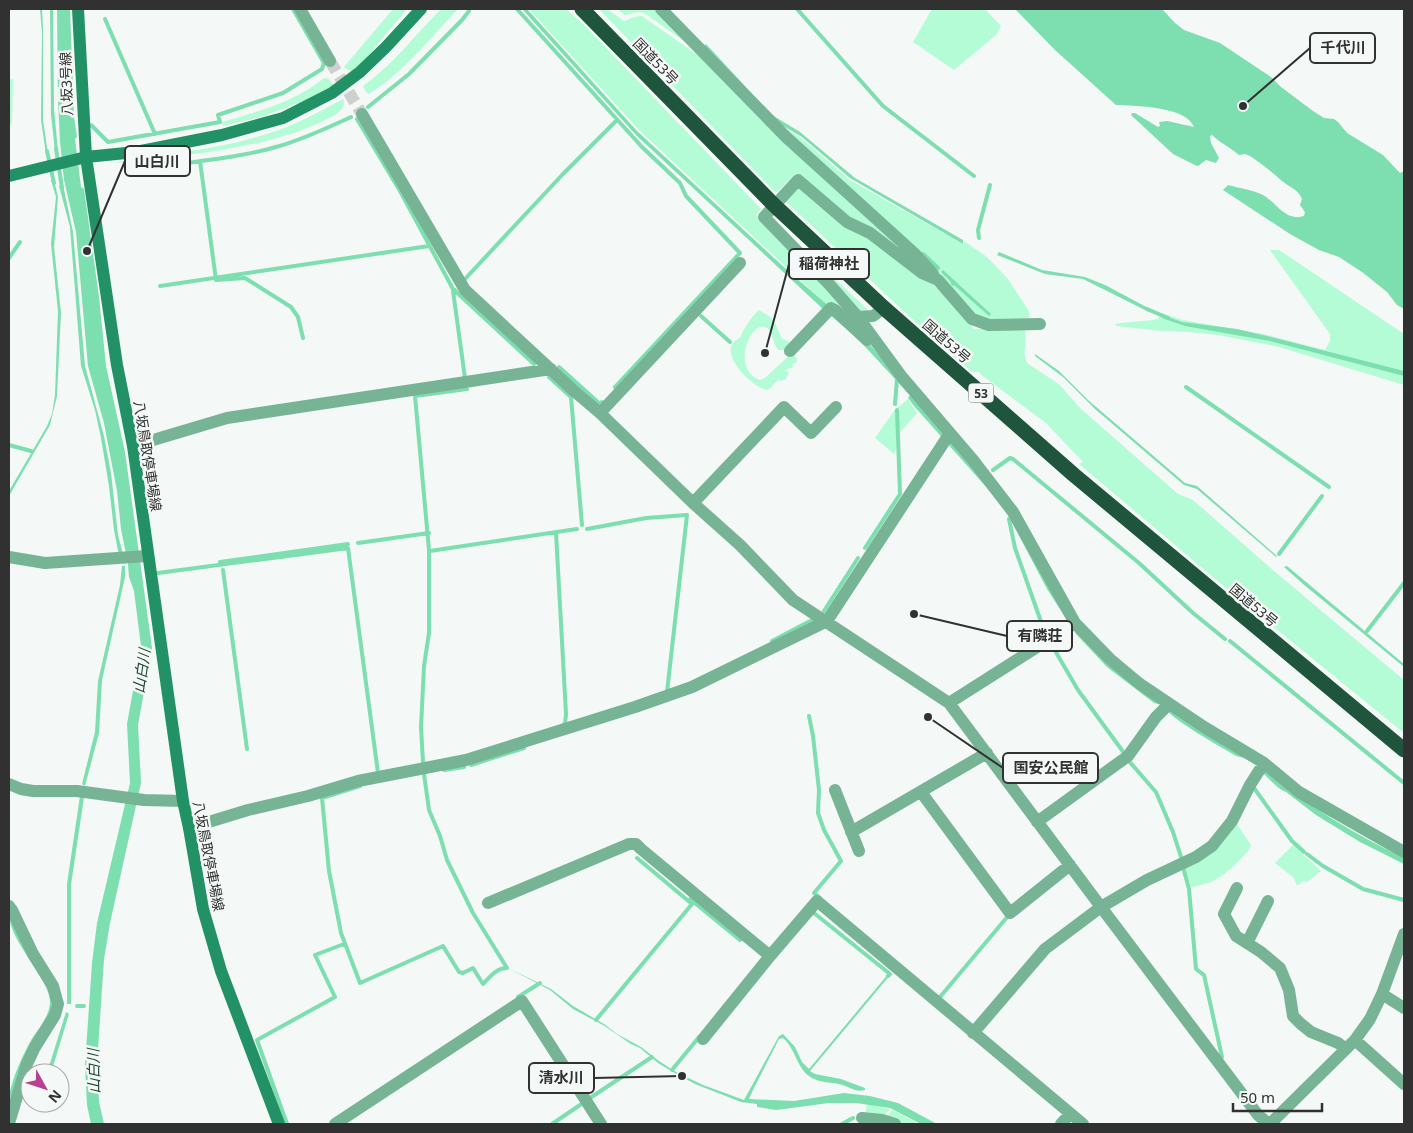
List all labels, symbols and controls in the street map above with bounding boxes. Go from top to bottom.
callout: 千代川 [1310,33,1375,63]
street label: 国道53号 [629,34,683,88]
text: 千代川 [1320,37,1366,57]
street label: 八坂3号線 [55,52,77,116]
callout: 山白川 [125,146,190,176]
text: 山白川 [134,151,180,171]
callout: 稲荷神社 [789,249,869,279]
text: 稲荷神社 [799,253,859,273]
street label: 国道53号 [919,315,975,367]
road number: 53 [968,383,994,402]
street label: 八坂鳥取停車場線 [130,399,166,513]
street label: 国道53号 [1226,579,1282,631]
callout: 有隣荘 [1007,621,1072,651]
text: 有隣荘 [1017,625,1063,645]
water label: 山白川 [128,645,154,695]
callout: 国安公民館 [1003,753,1098,783]
text: 国安公民館 [1013,757,1089,777]
street label: 八坂鳥取停車場線 [189,799,229,913]
water label: 山白川 [83,1046,103,1094]
north arrow [20,1063,70,1113]
callout: 清水川 [529,1063,594,1093]
text: 清水川 [538,1067,584,1087]
scale bar [1233,1080,1322,1112]
text: N [44,1086,66,1107]
text: 50 m [1240,1087,1275,1107]

